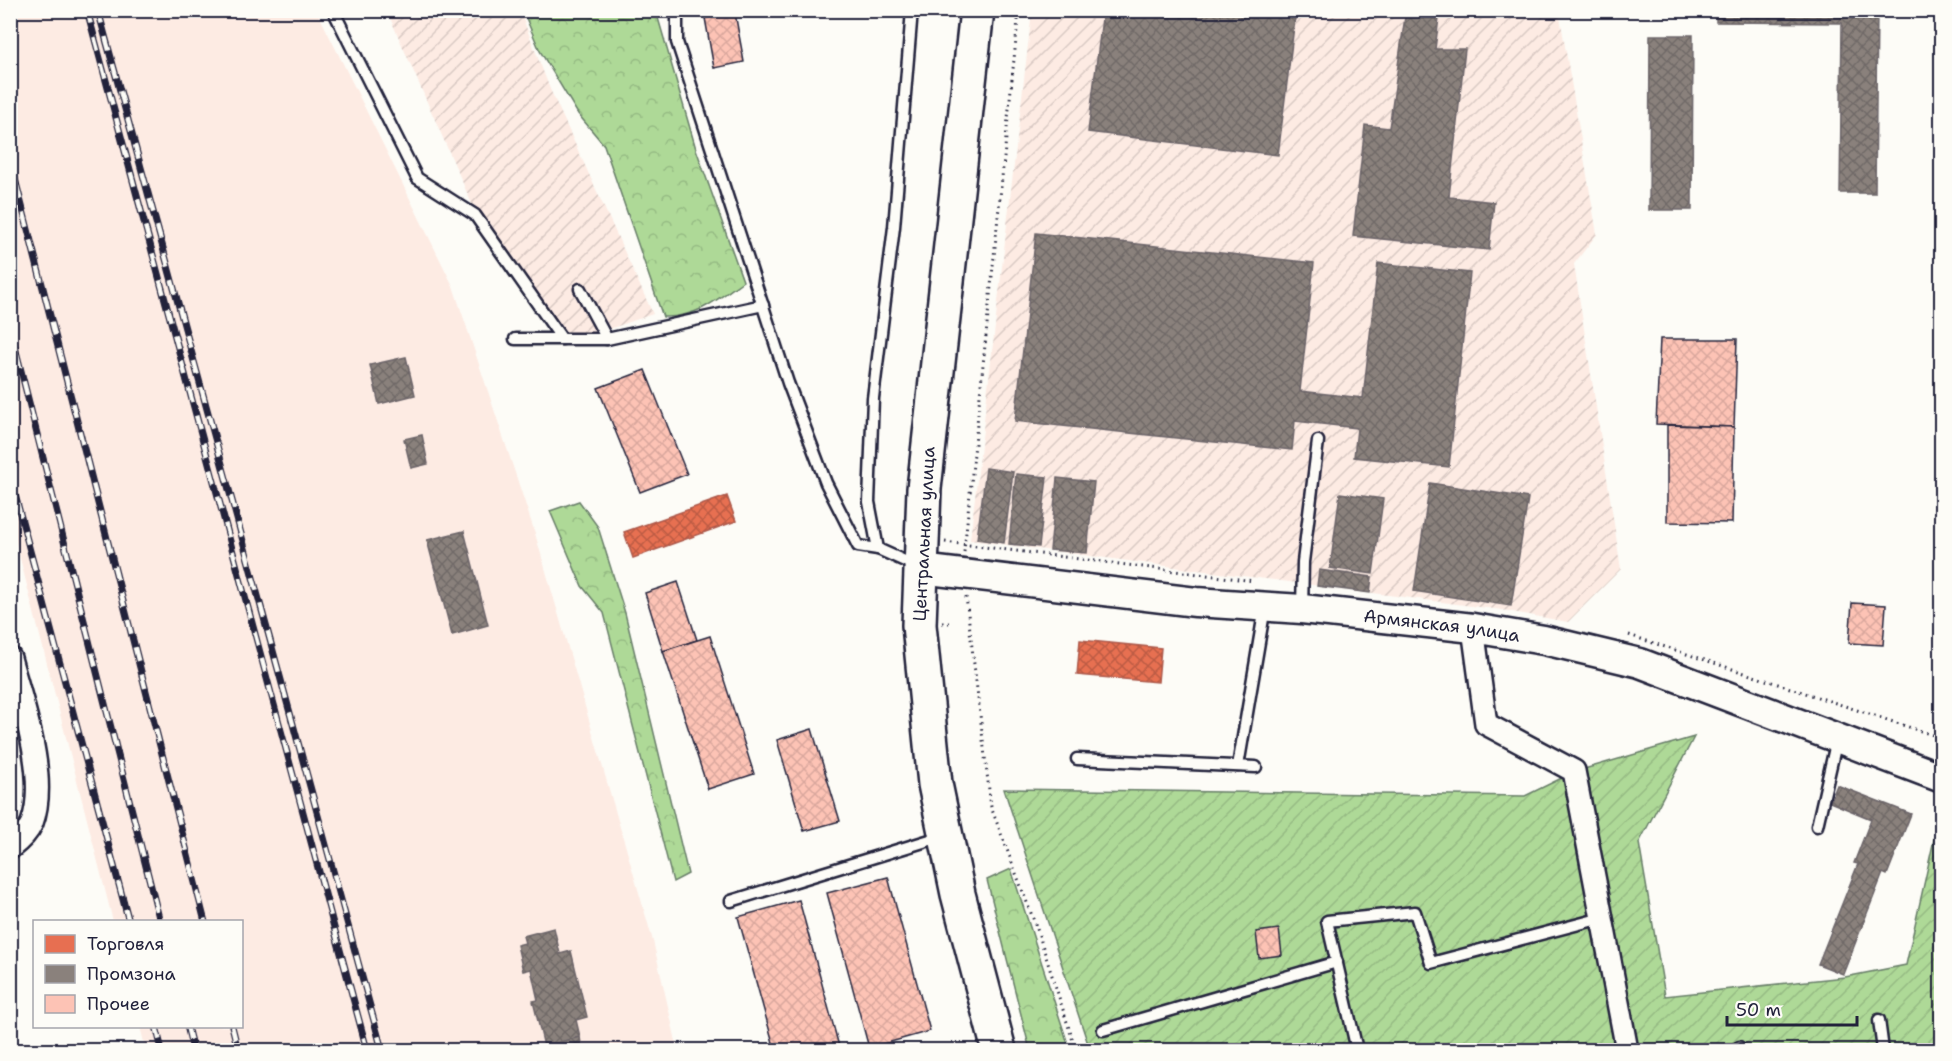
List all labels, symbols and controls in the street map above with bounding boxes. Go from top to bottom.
street label: Центральная улица [907,446,941,622]
street label: Армянская улица [1362,604,1522,648]
legend [33,920,243,1028]
text: Торговля [87,932,165,956]
text: Промзона [87,962,176,986]
scale bar [1727,989,1858,1027]
text: Прочее [87,992,150,1016]
text: 50 m [1736,998,1781,1022]

